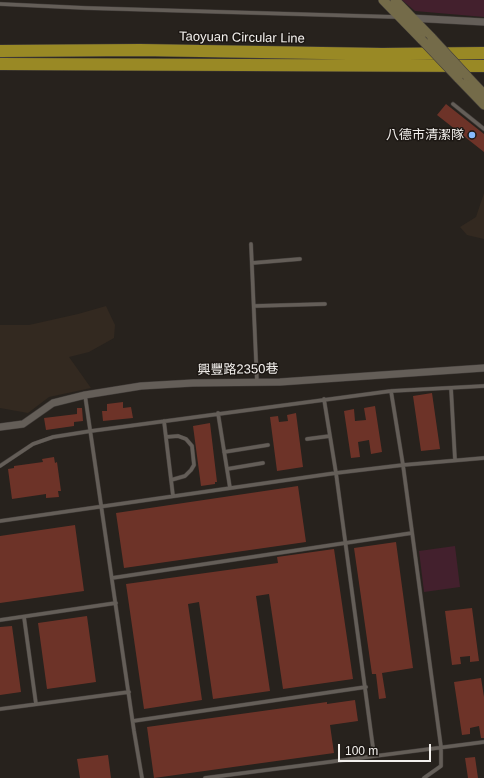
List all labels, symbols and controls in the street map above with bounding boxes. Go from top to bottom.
street label: Taoyuan Circular Line [179,29,305,47]
place label: 八德市清潔隊 [386,127,464,143]
marker: 八德市清潔隊 [467,130,477,140]
street label: 興豐路2350巷 [197,361,279,379]
scale bar [340,736,433,762]
text: 100 m [345,744,378,758]

